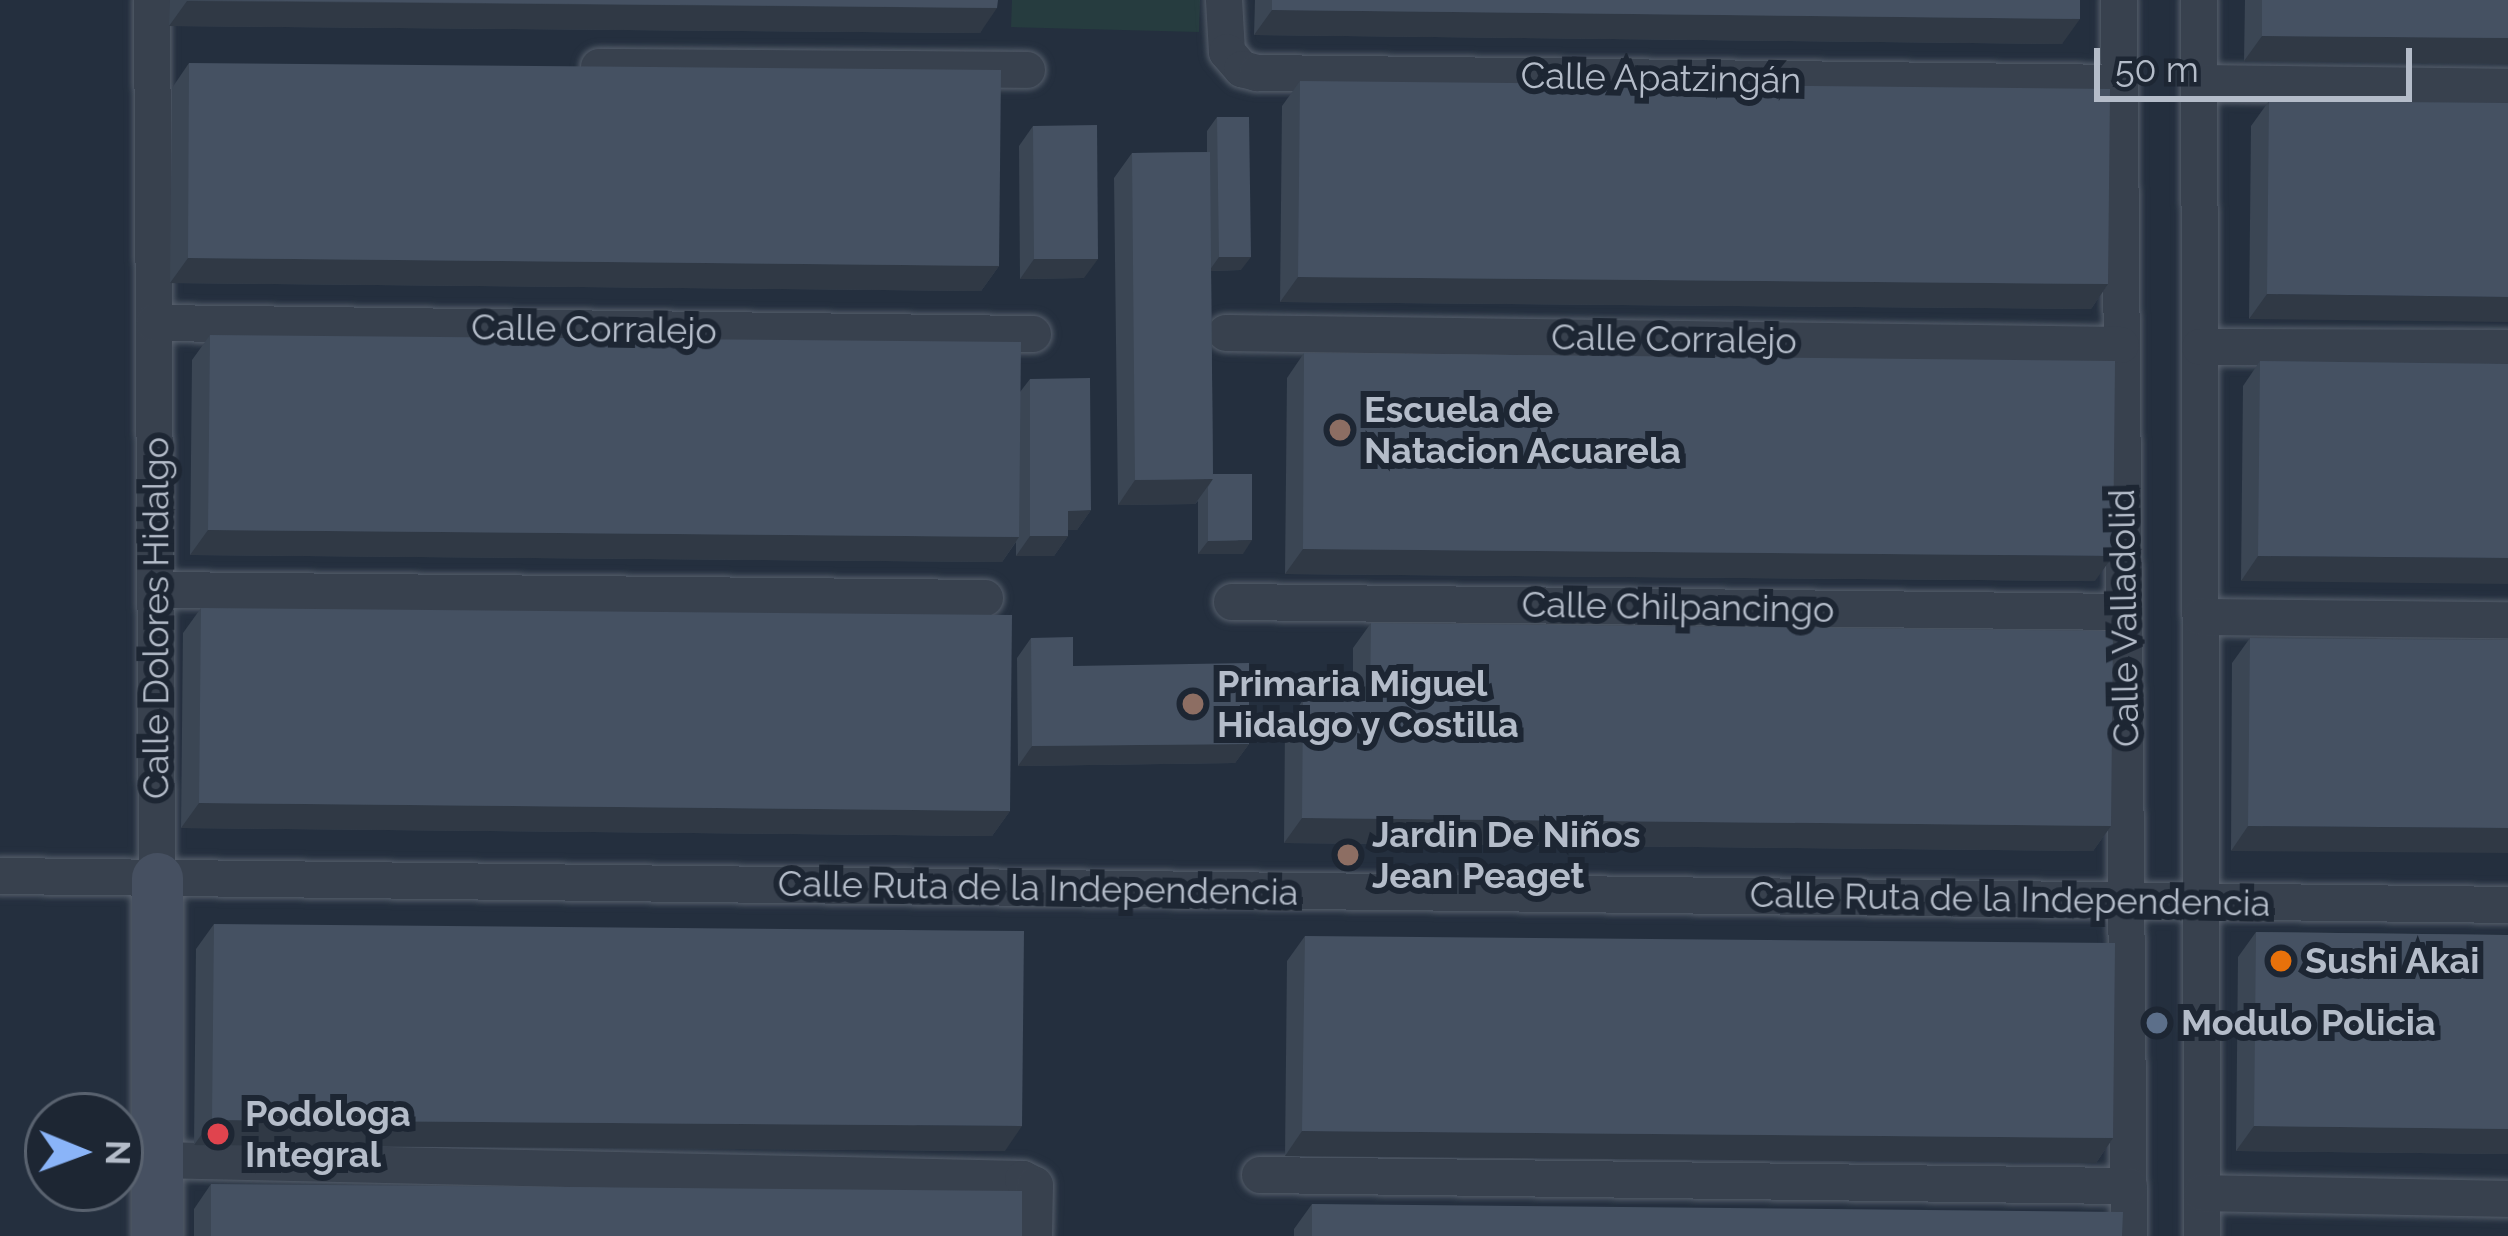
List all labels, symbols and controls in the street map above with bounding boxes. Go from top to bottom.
scale bar [2100,24,2418,98]
text: 50 m [2115,48,2199,90]
street label: Calle Apatzingán [1520,54,1802,102]
street label: Calle Corralejo [471,305,717,353]
street label: Calle Corralejo [1551,315,1797,363]
place label: Escuela de Natacion Acuarela [1364,387,1682,472]
marker: Escuela de Natacion Acuarela [1327,417,1353,443]
street label: Calle Dolores Hidalgo [134,437,178,799]
street label: Calle Valladolid [2100,488,2148,748]
street label: Calle Chilpancingo [1521,583,1835,631]
place label: Primaria Miguel Hidalgo y Costilla [1217,661,1521,746]
marker: Primaria Miguel Hidalgo y Costilla [1180,691,1206,717]
place label: Jardin De Niños Jean Peaget [1372,812,1640,897]
marker: Jardin De Niños Jean Peaget [1335,842,1361,868]
street label: Calle Ruta de la Independencia [777,862,1299,914]
street label: Calle Ruta de la Independencia [1749,873,2271,925]
place label: Sushi Akai [2305,939,2481,983]
marker: Sushi Akai [2268,948,2294,974]
place label: Modulo Policia [2181,1001,2436,1045]
marker: Modulo Policia [2144,1010,2170,1036]
place label: Podologa Integral [245,1091,411,1176]
north arrow [24,1092,144,1212]
marker: Podologa Integral [202,1118,234,1150]
text: N [98,1140,137,1166]

